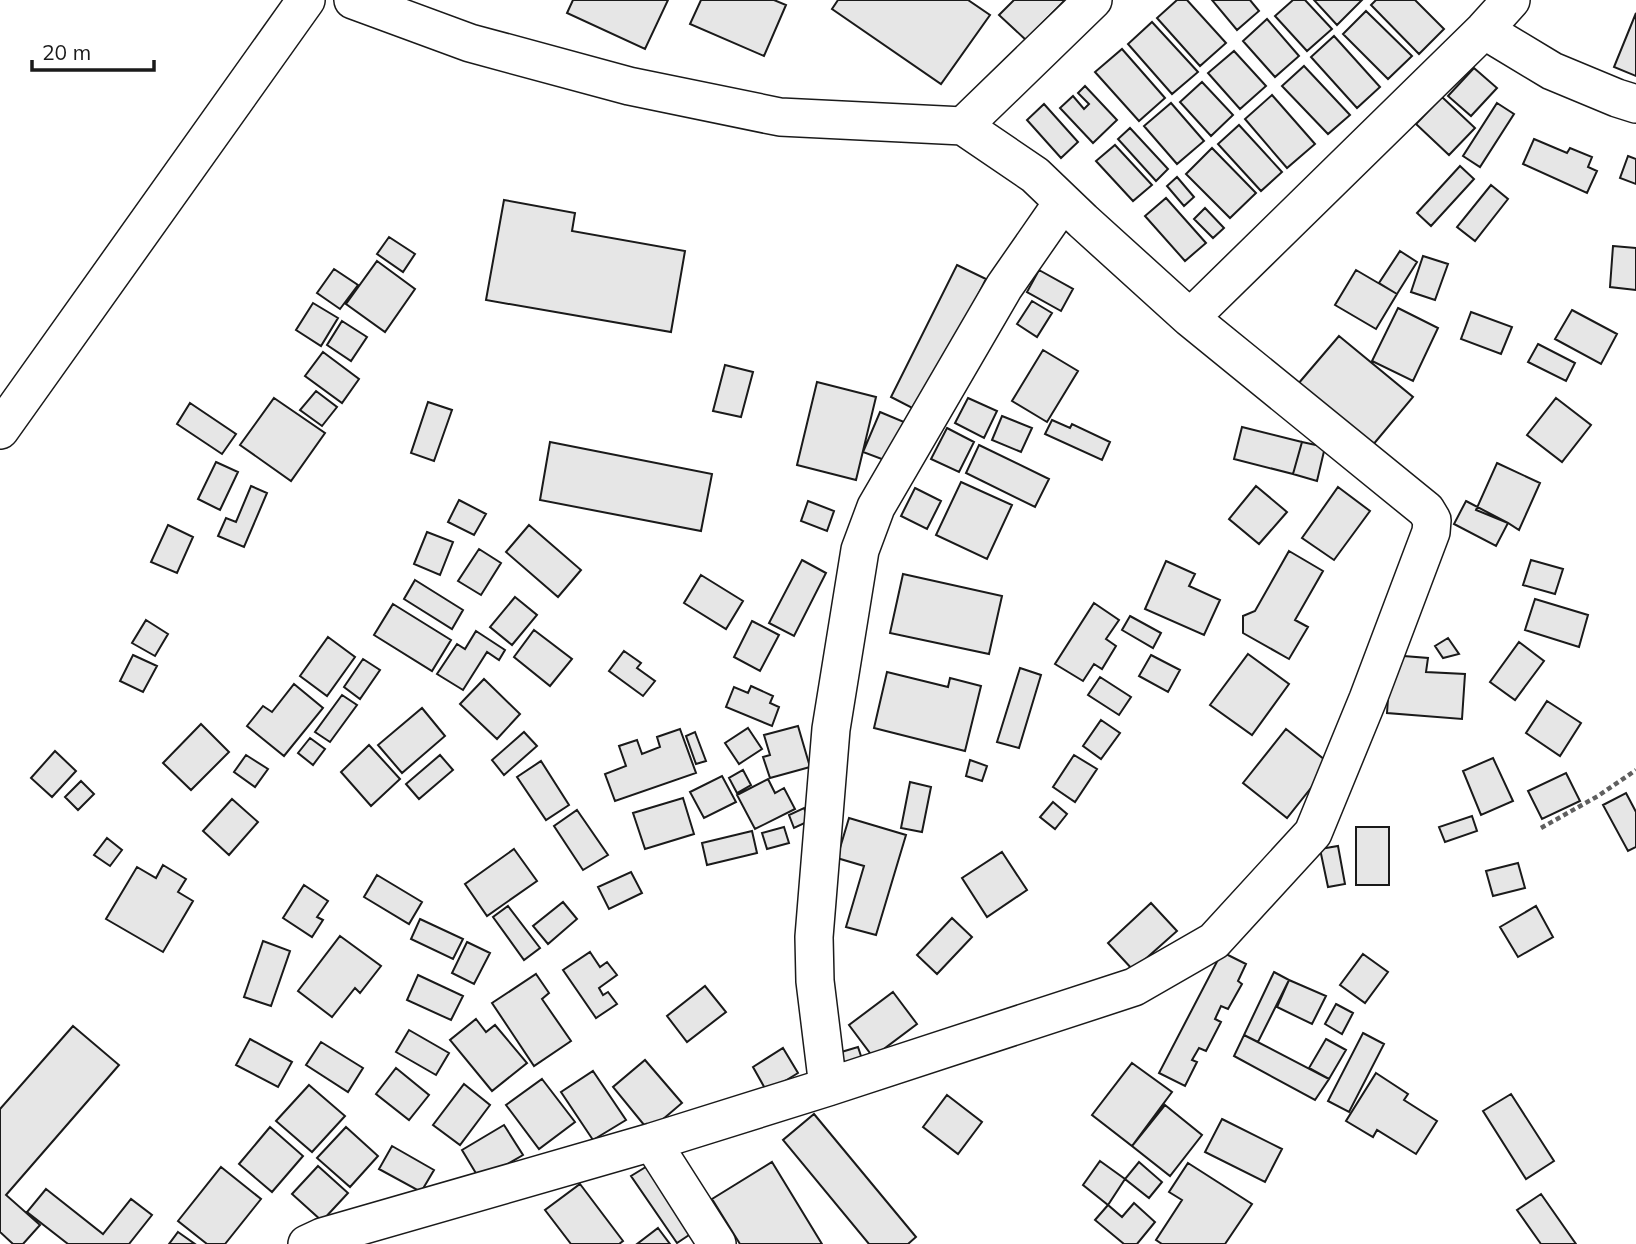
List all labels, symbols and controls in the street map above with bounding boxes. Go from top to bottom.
scale bar [32,28,154,72]
text: 20 m [42,39,91,65]

